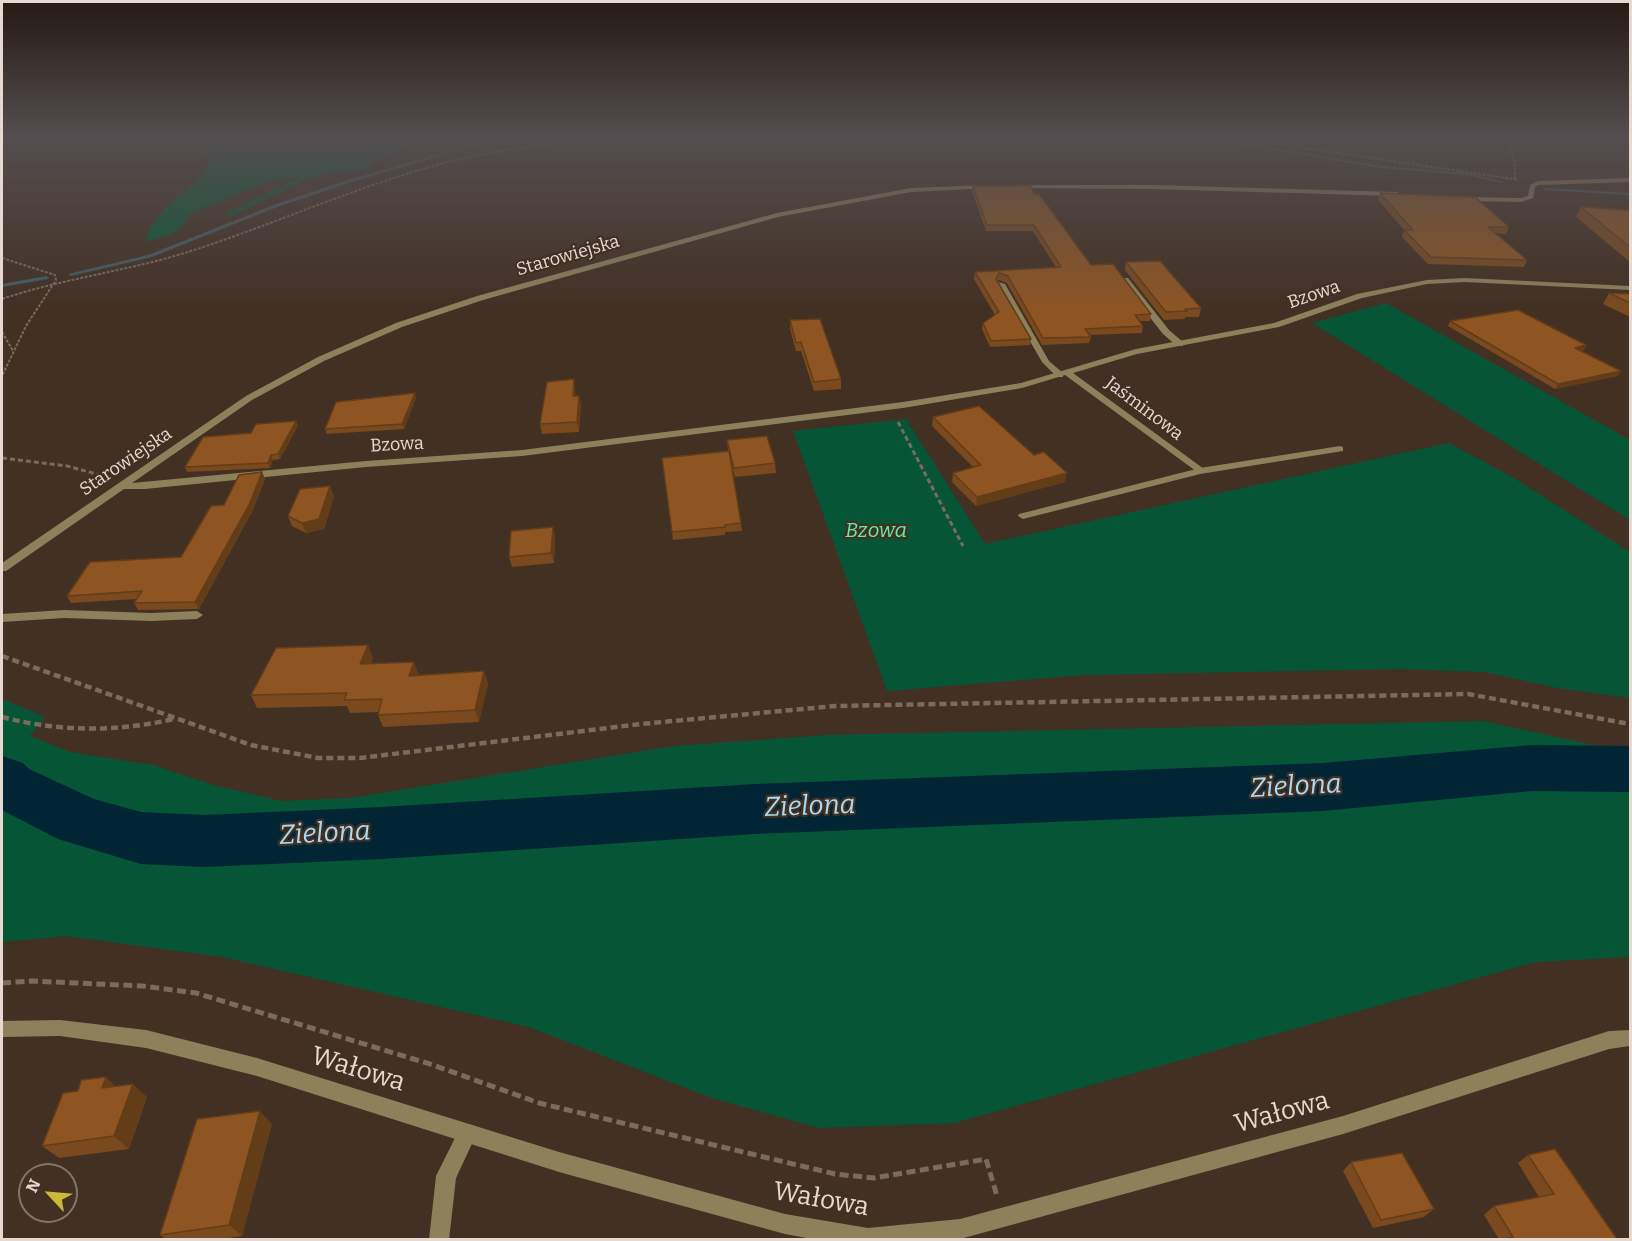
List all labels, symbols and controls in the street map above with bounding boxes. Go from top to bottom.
street label: Starowiejska [514,231,622,281]
street label: Bzowa [1285,276,1343,314]
street label: Jaśminowa [1101,373,1187,445]
street label: Starowiejska [76,423,176,501]
street label: Bzowa [370,433,424,457]
park label: Bzowa [845,518,907,544]
water label: Zielona [1250,768,1342,806]
water label: Zielona [764,789,856,825]
water label: Zielona [279,815,371,853]
street label: Wałowa [307,1041,409,1099]
street label: Wałowa [1231,1085,1333,1141]
north arrow [18,1163,78,1223]
text: N [22,1176,44,1195]
street label: Wałowa [771,1176,871,1224]

